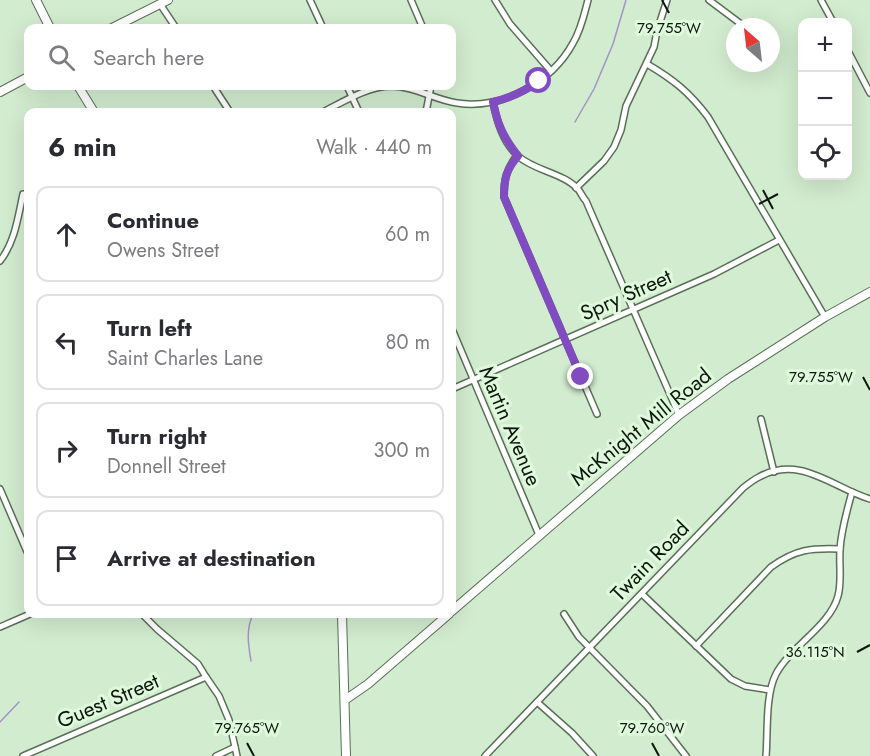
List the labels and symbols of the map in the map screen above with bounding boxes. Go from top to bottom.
text: 79.755°W [637,17,701,39]
north arrow [726,18,780,72]
route start [525,67,551,93]
street label: Spry Street [576,262,676,328]
street label: Martin Avenue [471,361,549,491]
street label: McKnight Mill Road [564,361,718,493]
route end [567,363,593,389]
text: 79.755°W [789,366,853,388]
street label: Twain Road [604,514,696,608]
text: 36.115°N [785,641,845,663]
street label: Guest Street [52,666,164,736]
text: 79.765°W [215,717,279,739]
text: 79.760°W [620,717,684,739]

